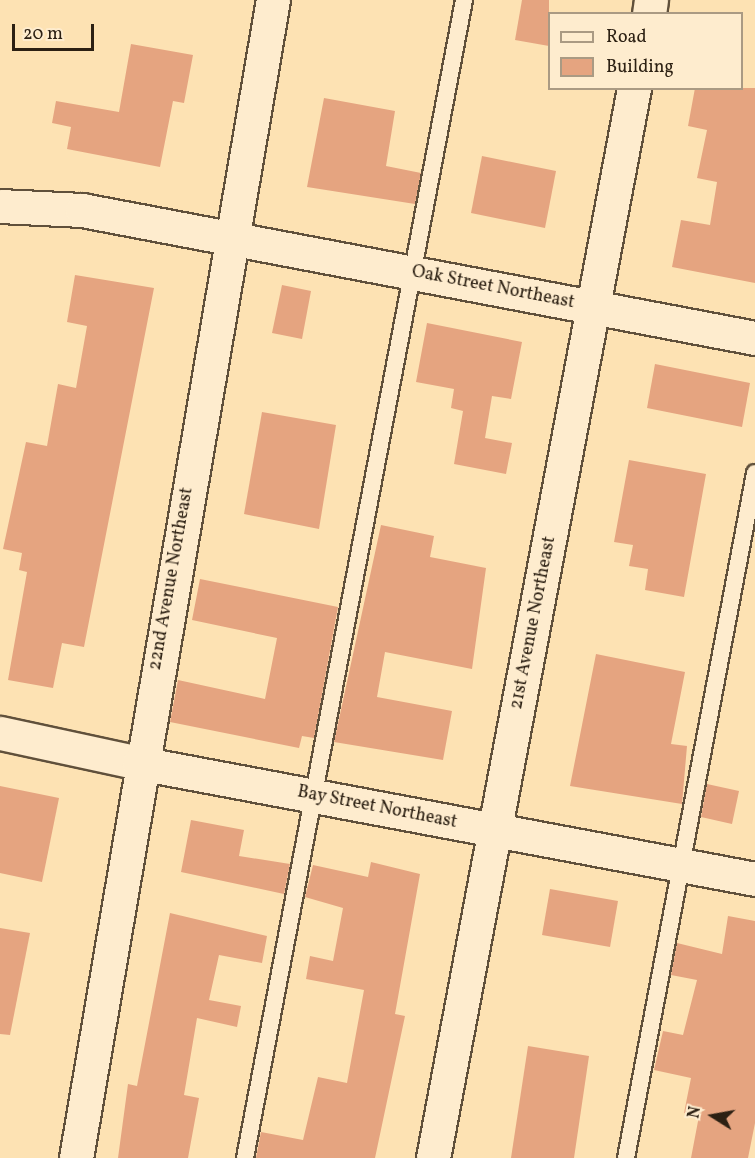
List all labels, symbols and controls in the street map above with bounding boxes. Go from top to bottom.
scale bar [15,12,98,50]
legend [548,12,743,90]
text: 20 m [23,22,63,47]
text: Road [606,25,647,50]
text: Building [606,55,674,80]
street label: Oak Street Northeast [410,262,576,314]
street label: 22nd Avenue Northeast [145,486,199,672]
street label: 21st Avenue Northeast [507,535,561,711]
street label: Bay Street Northeast [295,782,459,834]
north arrow [683,1086,743,1146]
text: N [683,1105,707,1120]

